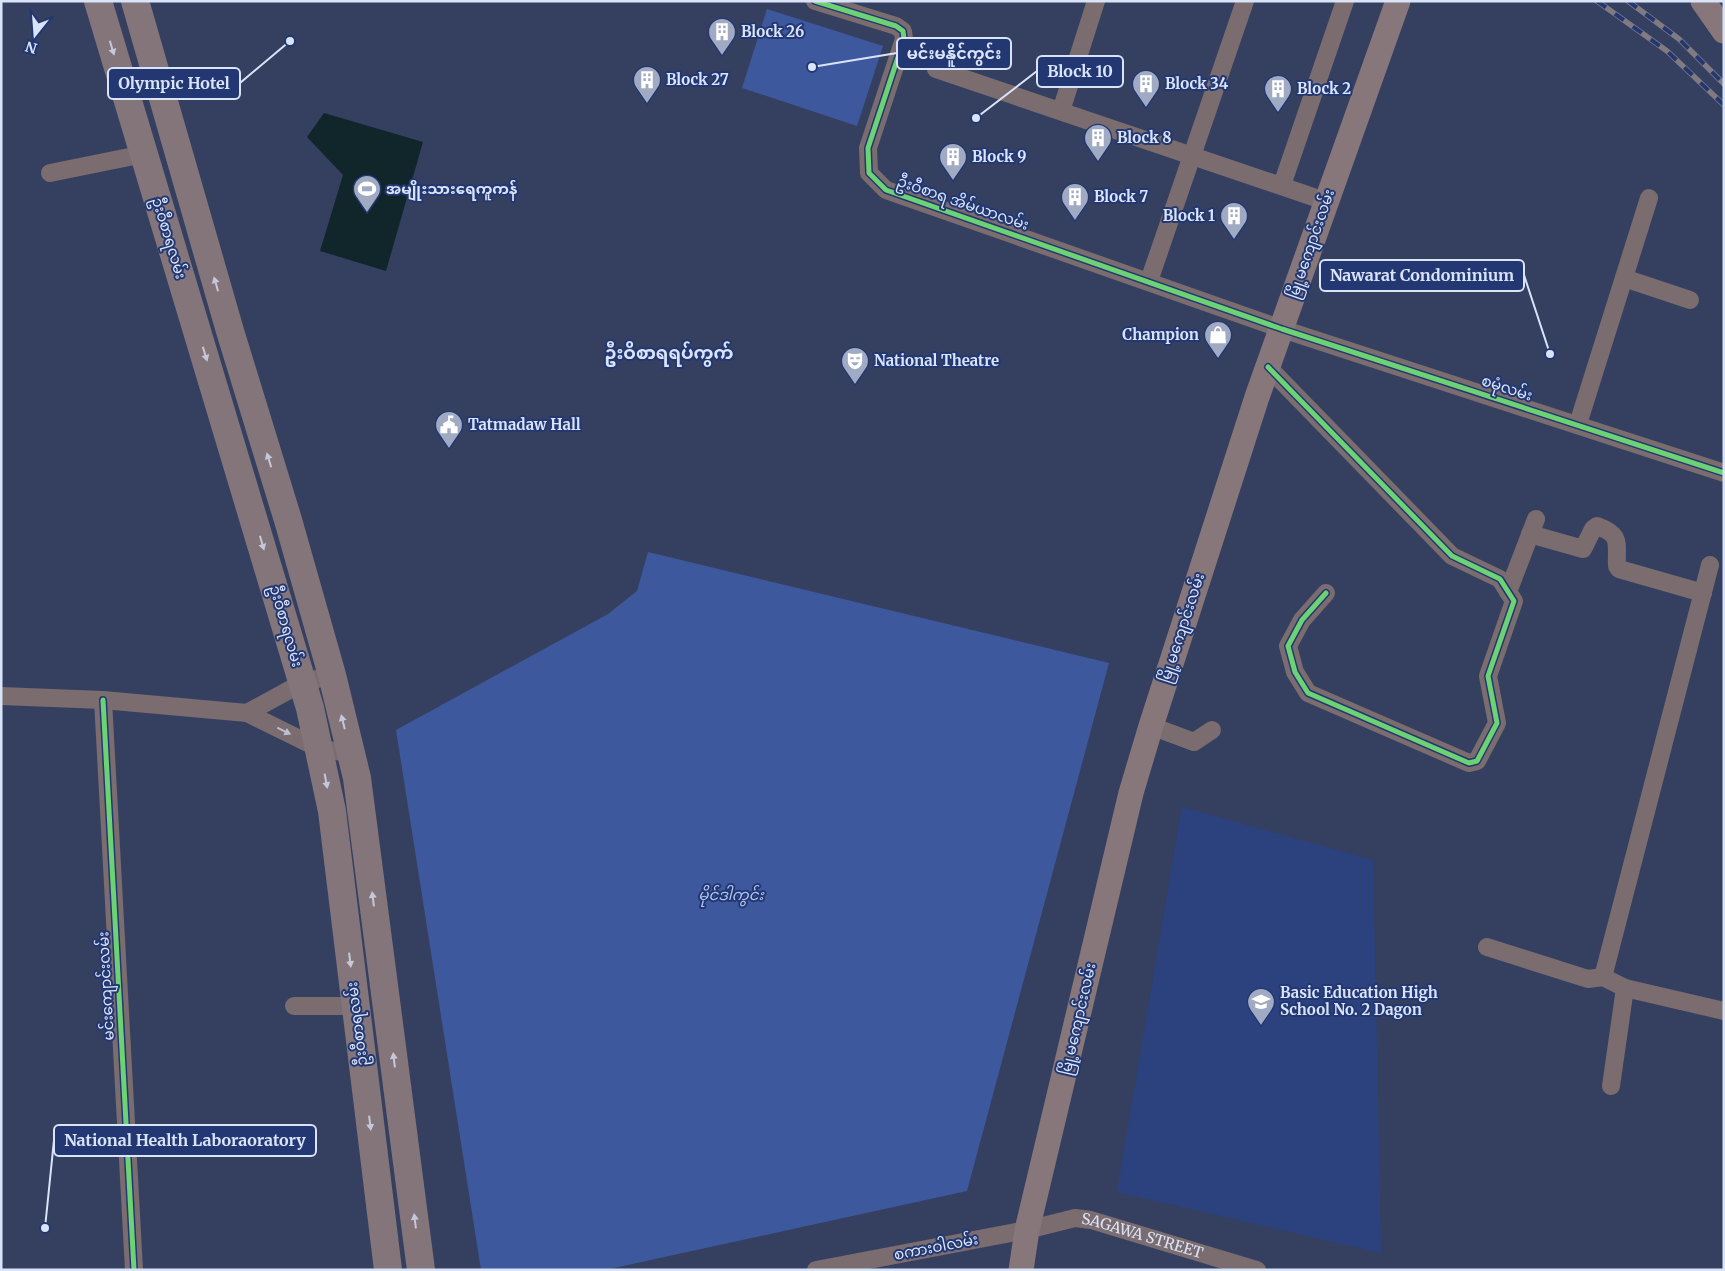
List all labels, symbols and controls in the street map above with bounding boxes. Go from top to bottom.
north arrow [10,10,60,60]
building icon: Block 26 [707,17,737,56]
place label: Block 26 [741,22,804,41]
text: N [23,37,39,58]
callout: မင်းမနိူင်ကွင်း [897,38,1011,69]
one-way arrow [109,41,117,56]
text: မင်းမနိူင်ကွင်း [907,42,1001,67]
callout: Block 10 [1037,56,1123,87]
text: Block 10 [1047,61,1113,81]
building icon: Block 27 [632,65,662,104]
callout: Olympic Hotel [108,68,240,99]
building icon: Block 34 [1131,69,1161,108]
place label: Block 27 [666,70,729,89]
text: Olympic Hotel [118,73,230,93]
place label: Block 34 [1165,74,1229,93]
building icon: Block 2 [1263,74,1293,113]
place label: Block 2 [1297,79,1351,98]
building icon: Block 8 [1083,123,1113,162]
place label: Block 8 [1117,128,1172,147]
building icon: Block 9 [938,142,968,181]
place label: Block 9 [972,147,1027,166]
street label: ဦးဝီစာရ အိမ်ယာလမ်း [894,171,1032,237]
sports icon: အမျိုးသားရေကူကန် [352,174,382,213]
place label: အမျိုးသားရေကူကန် [386,179,517,201]
building icon: Block 7 [1060,182,1090,221]
place label: Block 7 [1094,187,1148,206]
street label: မြို့မကျောင်းလမ်း [1283,187,1341,302]
street label: ဦးဝီစာရလမ်း [145,195,191,282]
building icon: Block 1 [1219,201,1249,240]
place label: Block 1 [1163,206,1215,225]
callout: Nawarat Condominium [1320,260,1524,291]
text: Nawarat Condominium [1330,265,1514,285]
one-way arrow [212,276,220,291]
shop icon: Champion [1203,320,1233,359]
place label: Champion [1122,325,1199,344]
district label: ဦးဝိစာရရပ်ကွက် [605,341,733,367]
theatre icon: National Theatre [840,346,870,385]
one-way arrow [201,347,209,362]
place label: National Theatre [874,351,999,370]
street label: စမုံလမ်း [1478,370,1535,408]
public building icon: Tatmadaw Hall [434,410,464,449]
place label: Tatmadaw Hall [468,415,581,434]
one-way arrow [265,453,273,468]
one-way arrow [258,536,266,551]
street label: မြို့မကျောင်းလမ်း [1155,570,1211,686]
street label: ဦးဝီစာရလမ်း [263,583,307,670]
one-way arrow [339,714,347,729]
one-way arrow [277,728,291,736]
one-way arrow [323,774,331,790]
park label: မိုင်ဒါကွင်း [698,884,764,907]
one-way arrow [369,891,377,907]
street label: မင်းကျောင်းလမ်း [93,931,121,1041]
one-way arrow [346,952,354,968]
street label: မြို့မကျောင်းလမ်း [1055,961,1103,1078]
street label: ဦးဝီစာရလမ်း [342,980,374,1067]
place label: Basic Education High School No. 2 Dagon [1280,983,1438,1019]
school or university icon: Basic Education High School No. 2 Dagon [1246,987,1276,1026]
one-way arrow [389,1052,397,1068]
one-way arrow [366,1116,374,1132]
callout: National Health Laboraoratory [54,1125,316,1156]
text: National Health Laboraoratory [64,1130,306,1150]
street label: SAGAWA STREET [1081,1209,1206,1262]
one-way arrow [411,1213,419,1229]
street label: စကားဝါလမ်း [892,1229,980,1264]

